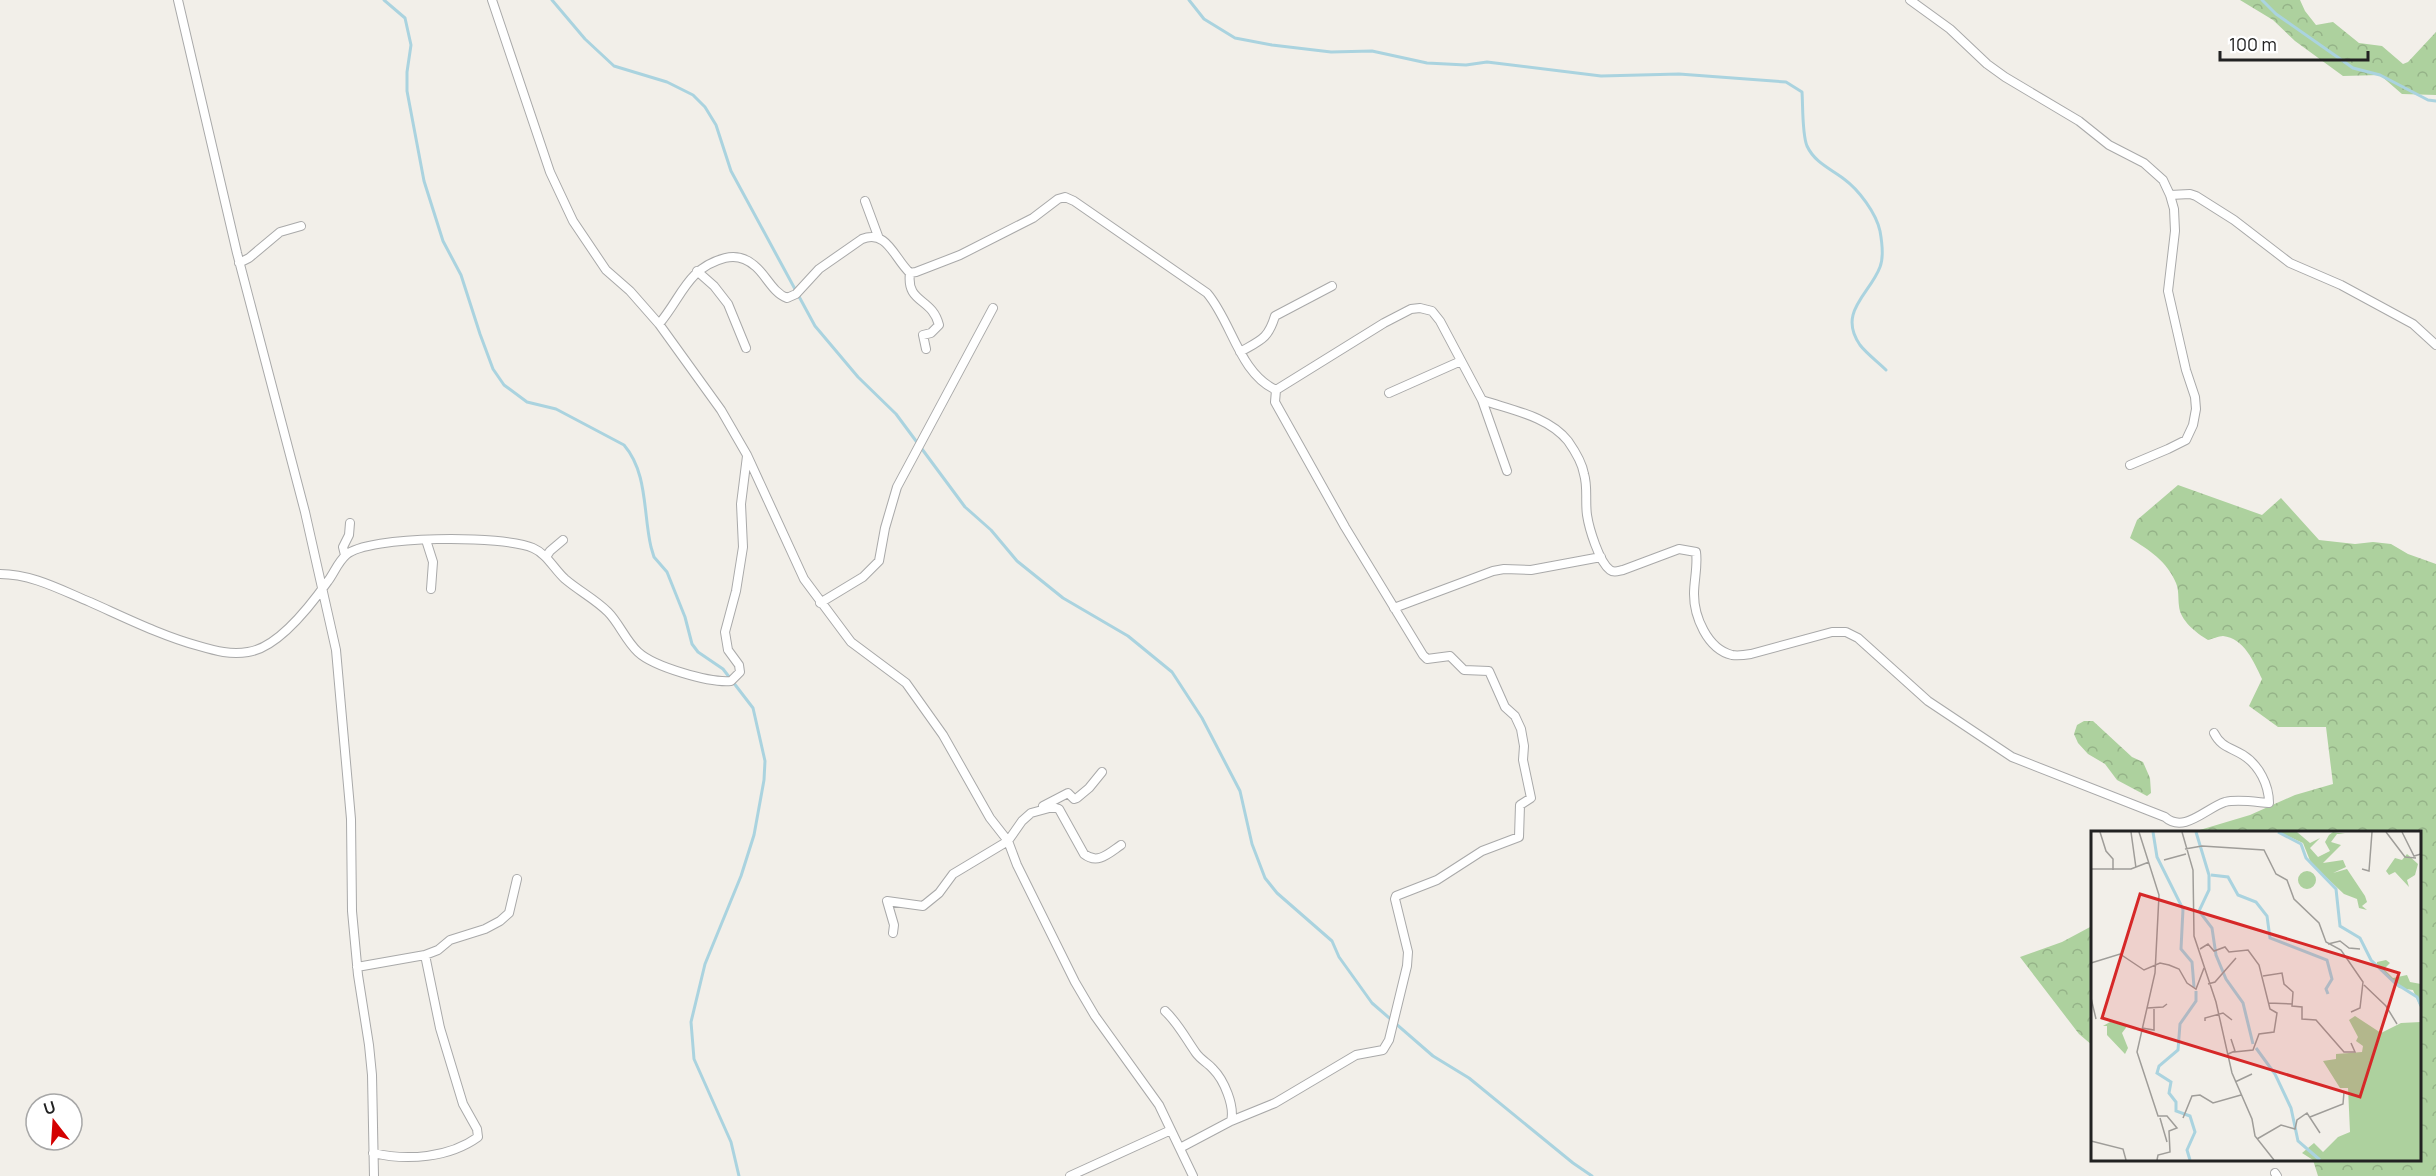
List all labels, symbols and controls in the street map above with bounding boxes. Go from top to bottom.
scale bar [2220,24,2368,62]
text: 100 m [2229,32,2277,56]
inset map [2091,831,2421,1161]
north arrow [24,1092,84,1152]
text: U [41,1095,58,1120]

